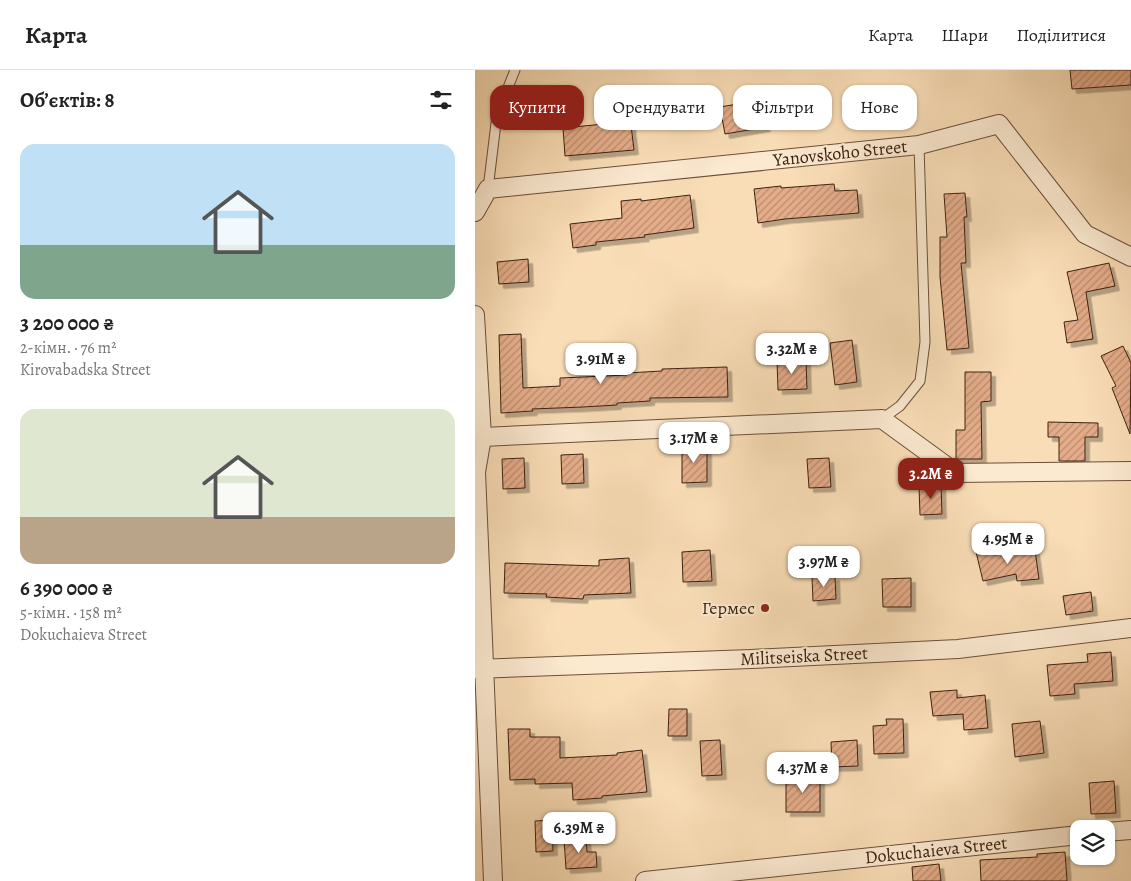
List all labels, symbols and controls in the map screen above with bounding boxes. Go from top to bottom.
text: Карта [25,19,87,51]
text: Карта [868,23,913,47]
text: Шари [941,23,988,47]
text: Поділитися [1016,23,1106,47]
chip: Купити [490,85,584,130]
chip: Орендувати [594,85,723,130]
chip: Фільтри [733,85,832,130]
chip: Нове [842,85,917,130]
text: Об’єктів: 8 [20,86,115,114]
icon: filters [427,86,455,114]
street label: Yanovskoho Street [771,134,908,172]
icon: home [193,177,283,267]
text: 3 200 000 ₴ [20,309,114,337]
pin: 3.32M ₴ [746,332,838,375]
text: 2-кімн. · 76 m² [20,337,116,359]
text: 3.32M ₴ [767,338,817,360]
pin: 3.91M ₴ [555,342,647,385]
text: 3.91M ₴ [576,348,626,370]
text: Kirovabadska Street [20,359,151,381]
pin: 3.17M ₴ [648,422,740,464]
text: 3.17M ₴ [670,427,718,449]
icon: home [193,442,283,532]
pin: 3.2M ₴ [890,458,972,500]
text: 3.2M ₴ [909,463,953,485]
pin: 4.95M ₴ [962,522,1054,565]
text: 4.95M ₴ [982,528,1034,550]
pin: 3.97M ₴ [778,546,870,588]
text: 3.97M ₴ [799,551,849,573]
text: 6 390 000 ₴ [20,574,113,602]
place label: Гермес [702,596,755,620]
text: 5-кімн. · 158 m² [20,602,122,624]
marker: Гермес [759,602,771,614]
text: Dokuchaieva Street [20,624,147,646]
street label: Militseiska Street [739,641,869,671]
pin: 4.37M ₴ [757,752,849,794]
text: 4.37M ₴ [778,757,828,779]
pin: 6.39M ₴ [533,812,625,854]
text: 6.39M ₴ [553,817,605,839]
map controls [1070,820,1115,865]
button: layers [1070,820,1115,865]
street label: Dokuchaieva Street [864,831,1008,869]

